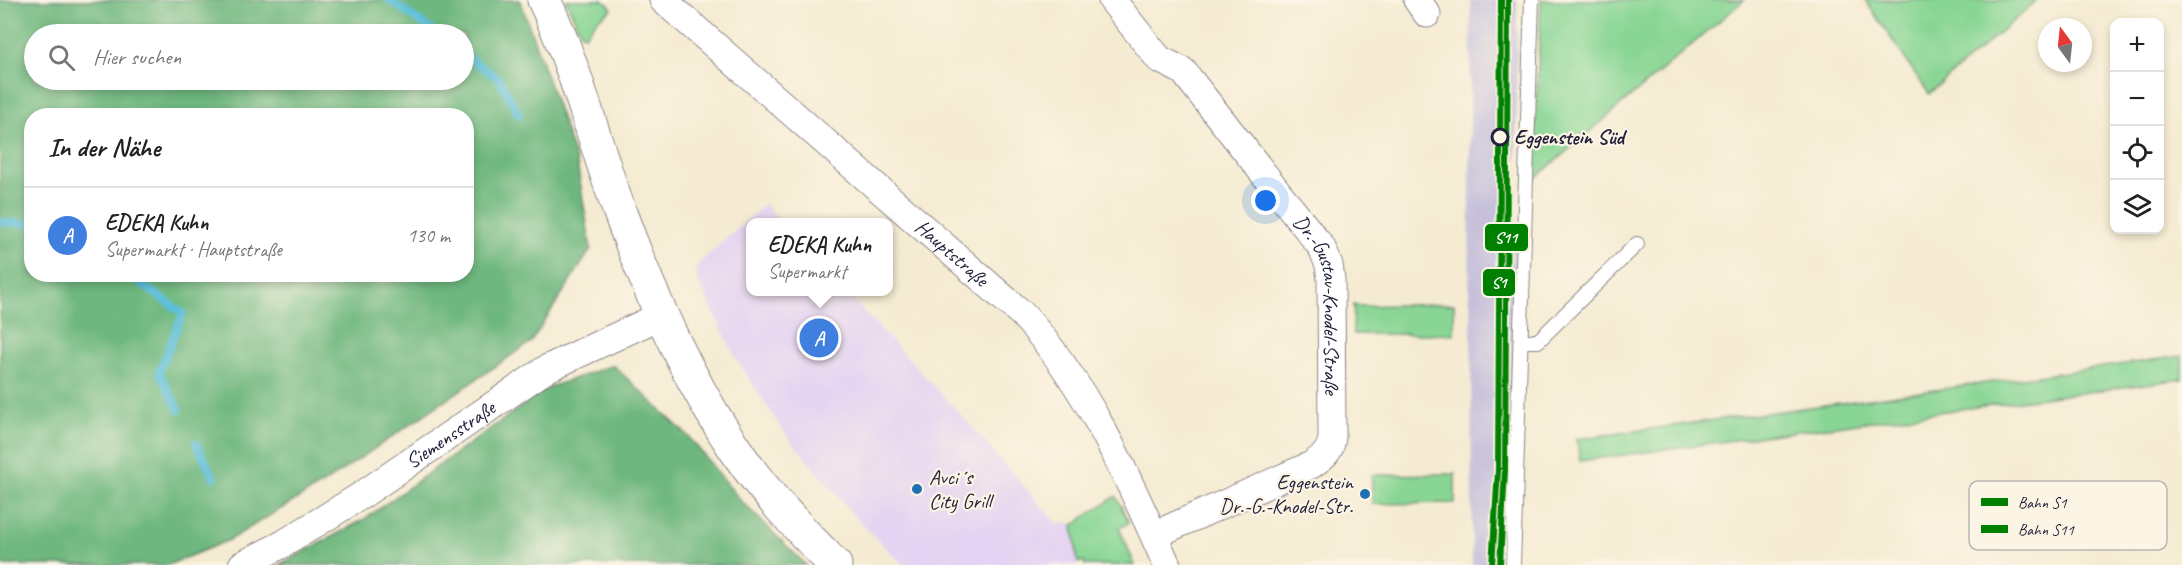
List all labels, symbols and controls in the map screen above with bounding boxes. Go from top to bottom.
north arrow [2038,18,2092,72]
map controls [2110,18,2164,234]
button: + [2110,18,2164,72]
search box [24,24,474,90]
icon: search [45,41,78,74]
text: Hier suchen [93,43,181,71]
button: − [2110,72,2164,126]
place label: Eggenstein Süd [1514,124,1627,150]
button: locate [2110,126,2164,180]
marker: Eggenstein Süd [1491,128,1509,146]
text: In der Nähe [48,131,160,164]
button: layers [2110,180,2164,234]
your location [1251,186,1280,215]
text: EDEKA Kuhn [105,209,208,237]
street label: Dr.-Gustav-Knodel-Straße [1288,209,1345,397]
street label: Hauptstraße [910,214,996,293]
popup [746,218,893,296]
text: A [62,223,73,248]
text: 130 m [407,223,450,248]
line badge: S11 [1484,223,1529,252]
text: S11 [1495,228,1519,248]
text: EDEKA Kuhn [768,231,871,259]
text: Supermarkt · Hauptstraße [105,237,282,262]
text: Supermarkt [768,259,846,284]
line badge: S1 [1482,268,1516,297]
text: S1 [1491,273,1508,293]
pin: A [800,316,838,360]
street label: Siemensstraße [401,394,502,474]
place label: Avci´s City Grill [929,464,995,514]
place label: Eggenstein Dr.-G.-Knodel-Str. [1220,469,1355,519]
legend [1969,481,2167,550]
marker: Avci´s City Grill [910,482,924,496]
marker: Eggenstein Dr.-G.-Knodel-Str. [1358,487,1372,501]
text: Bahn S1 [2018,493,2068,513]
text: Bahn S11 [2018,520,2075,540]

